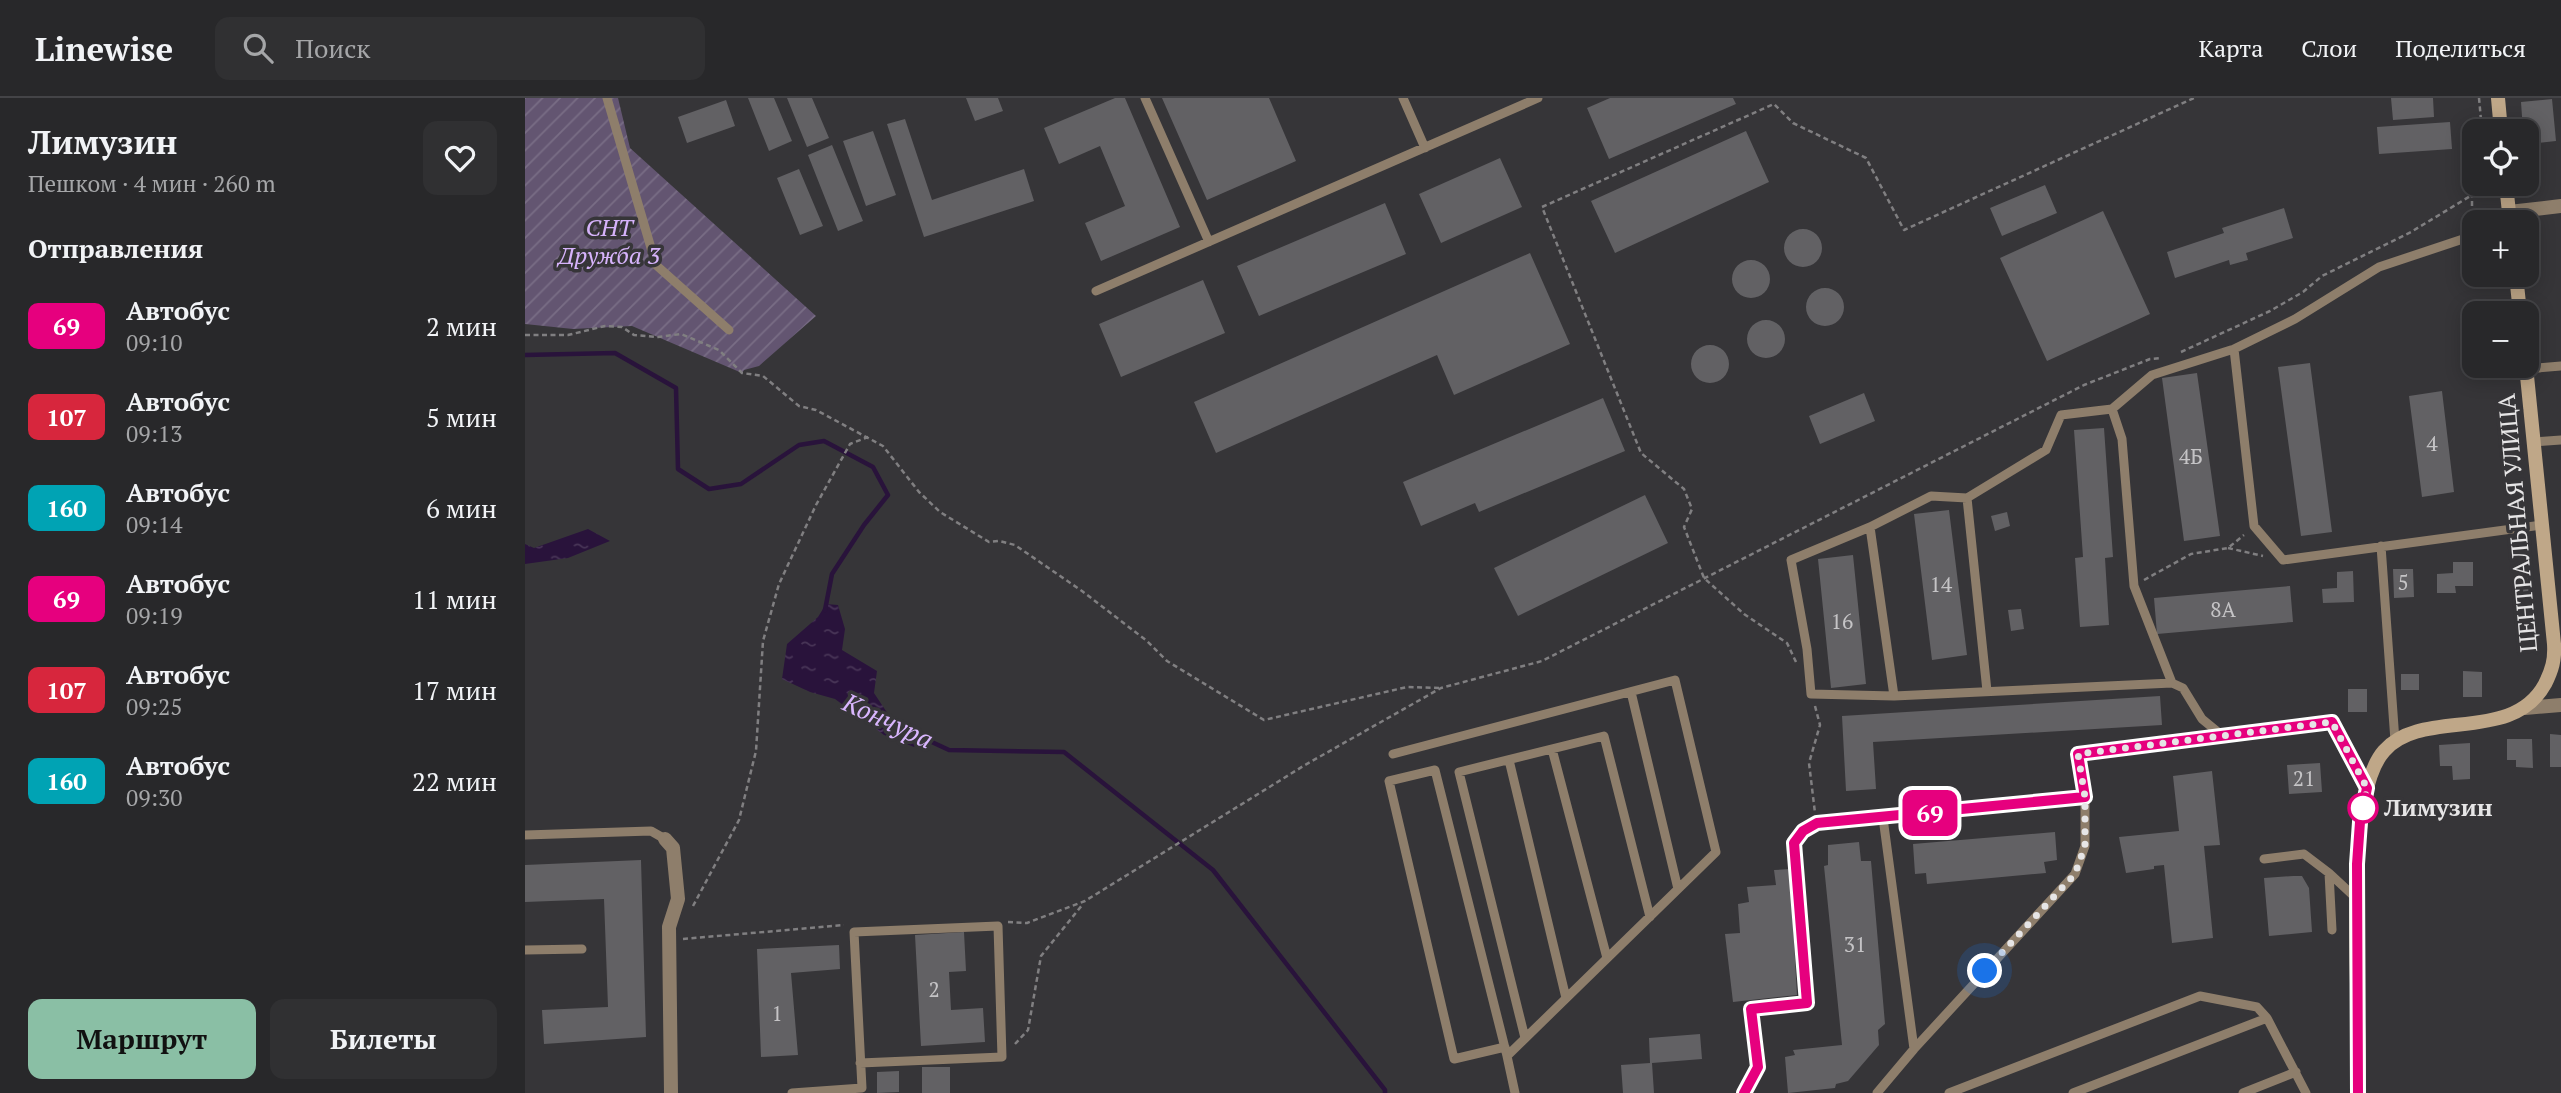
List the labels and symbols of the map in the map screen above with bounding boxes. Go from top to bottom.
park label: СНТ Дружба 3 [556,211,661,271]
street label: ЦЕНТРАЛЬНАЯ УЛИЦА [2490,392,2544,654]
house number: 4 [2426,429,2438,457]
house number: 4Б [2179,442,2203,470]
house number: 5 [2397,568,2409,596]
house number: 14 [1930,570,1953,598]
house number: 8А [2210,595,2236,623]
house number: 16 [1831,607,1853,635]
water label: Кончура [837,684,939,756]
house number: 21 [2293,764,2315,792]
line badge: 69 [1899,790,1961,836]
place label: Лимузин [2383,791,2493,823]
marker: Лимузин [2348,793,2378,823]
house number: 31 [1844,930,1866,958]
your location [1967,953,2002,988]
house number: 2 [928,975,940,1003]
house number: 1 [771,999,783,1027]

